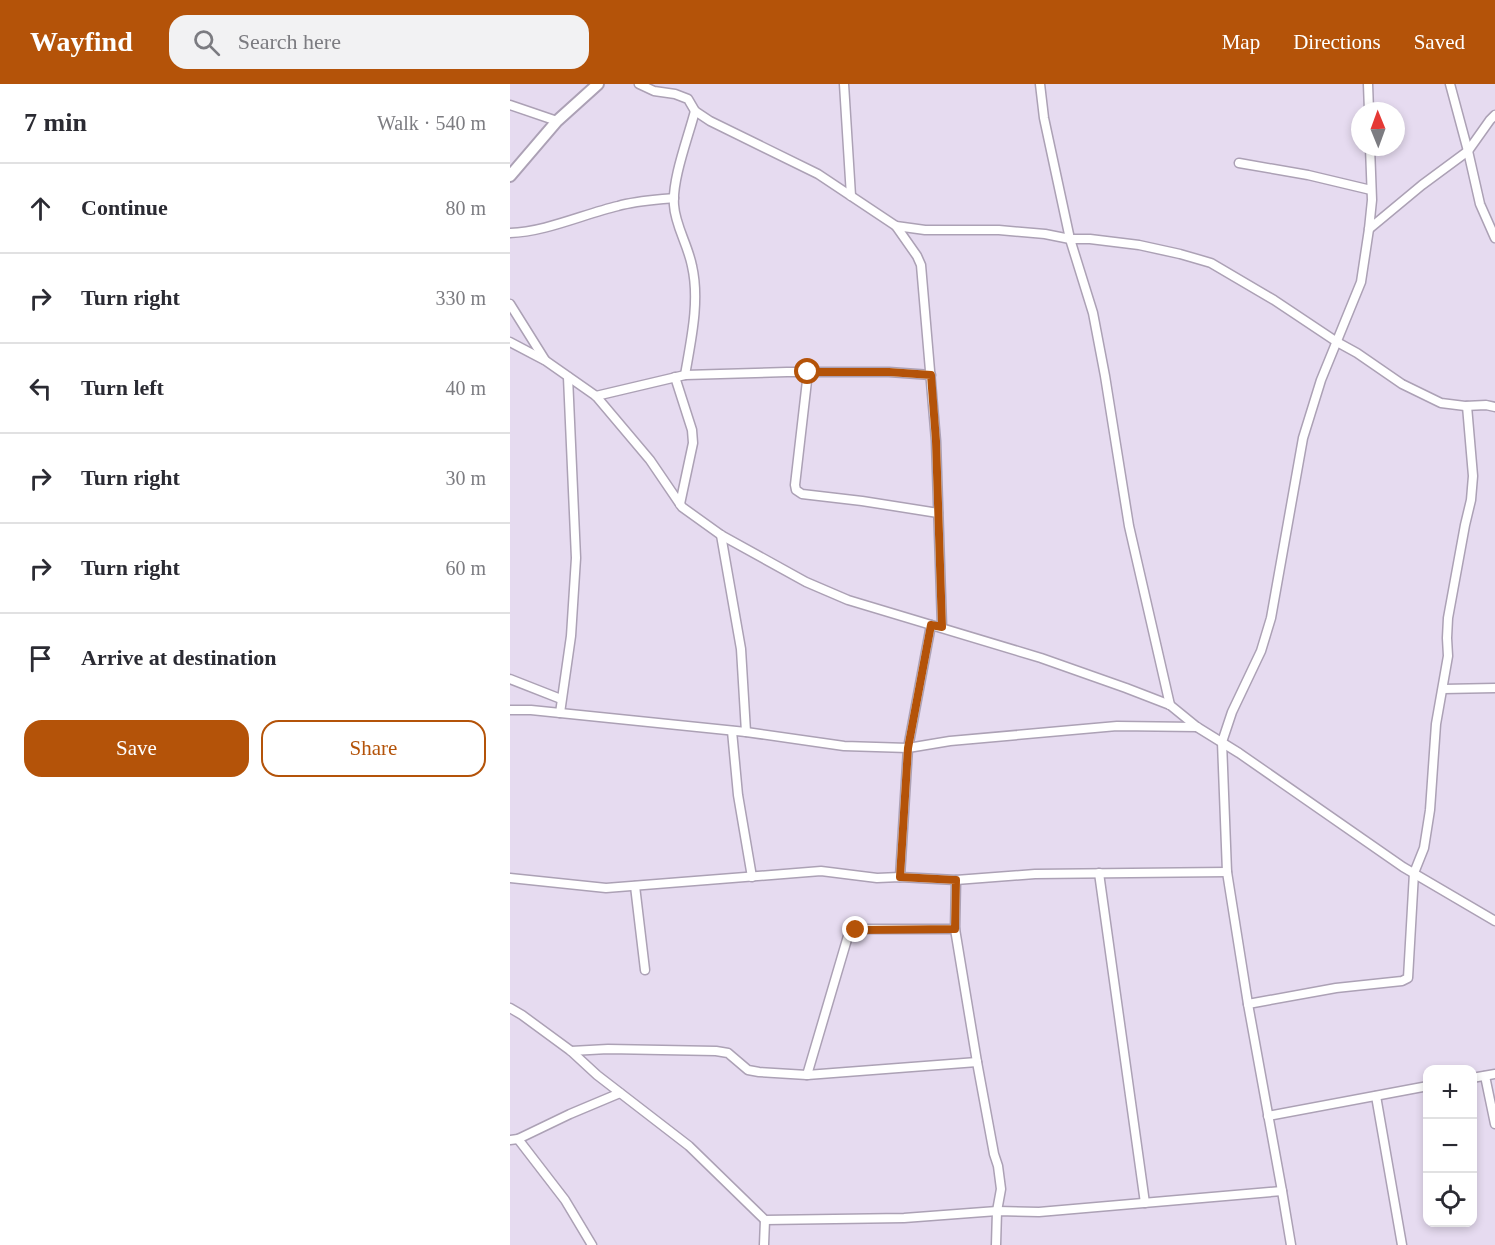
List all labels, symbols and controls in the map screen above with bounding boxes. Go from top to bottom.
search box [169,15,589,69]
text: Wayfind [30,26,133,57]
icon: search [190,26,223,59]
text: Search here [238,29,341,54]
text: Map [1222,30,1260,54]
text: Directions [1293,30,1381,54]
text: Saved [1414,30,1465,54]
north arrow [1351,102,1405,156]
text: 7 min [24,108,87,137]
text: Walk · 540 m [377,112,486,134]
icon: ahead [24,192,57,225]
text: Continue [81,195,168,220]
text: 80 m [445,197,486,219]
icon: right [24,282,57,315]
text: Turn right [81,285,180,310]
text: 330 m [435,287,486,309]
route start [794,358,820,384]
icon: left [24,372,57,405]
text: Turn left [81,375,164,400]
text: 40 m [445,377,486,399]
icon: right [24,462,57,495]
text: Turn right [81,465,180,490]
text: 30 m [445,467,486,489]
icon: right [24,552,57,585]
text: Turn right [81,555,180,580]
text: 60 m [445,557,486,579]
icon: arrive [24,642,57,675]
text: Arrive at destination [81,645,277,670]
button: Save [24,720,249,777]
button: Share [261,720,486,777]
route end [842,916,868,942]
map controls [1423,1065,1477,1227]
button: + [1423,1065,1477,1119]
button: − [1423,1119,1477,1173]
button: locate [1423,1173,1477,1227]

